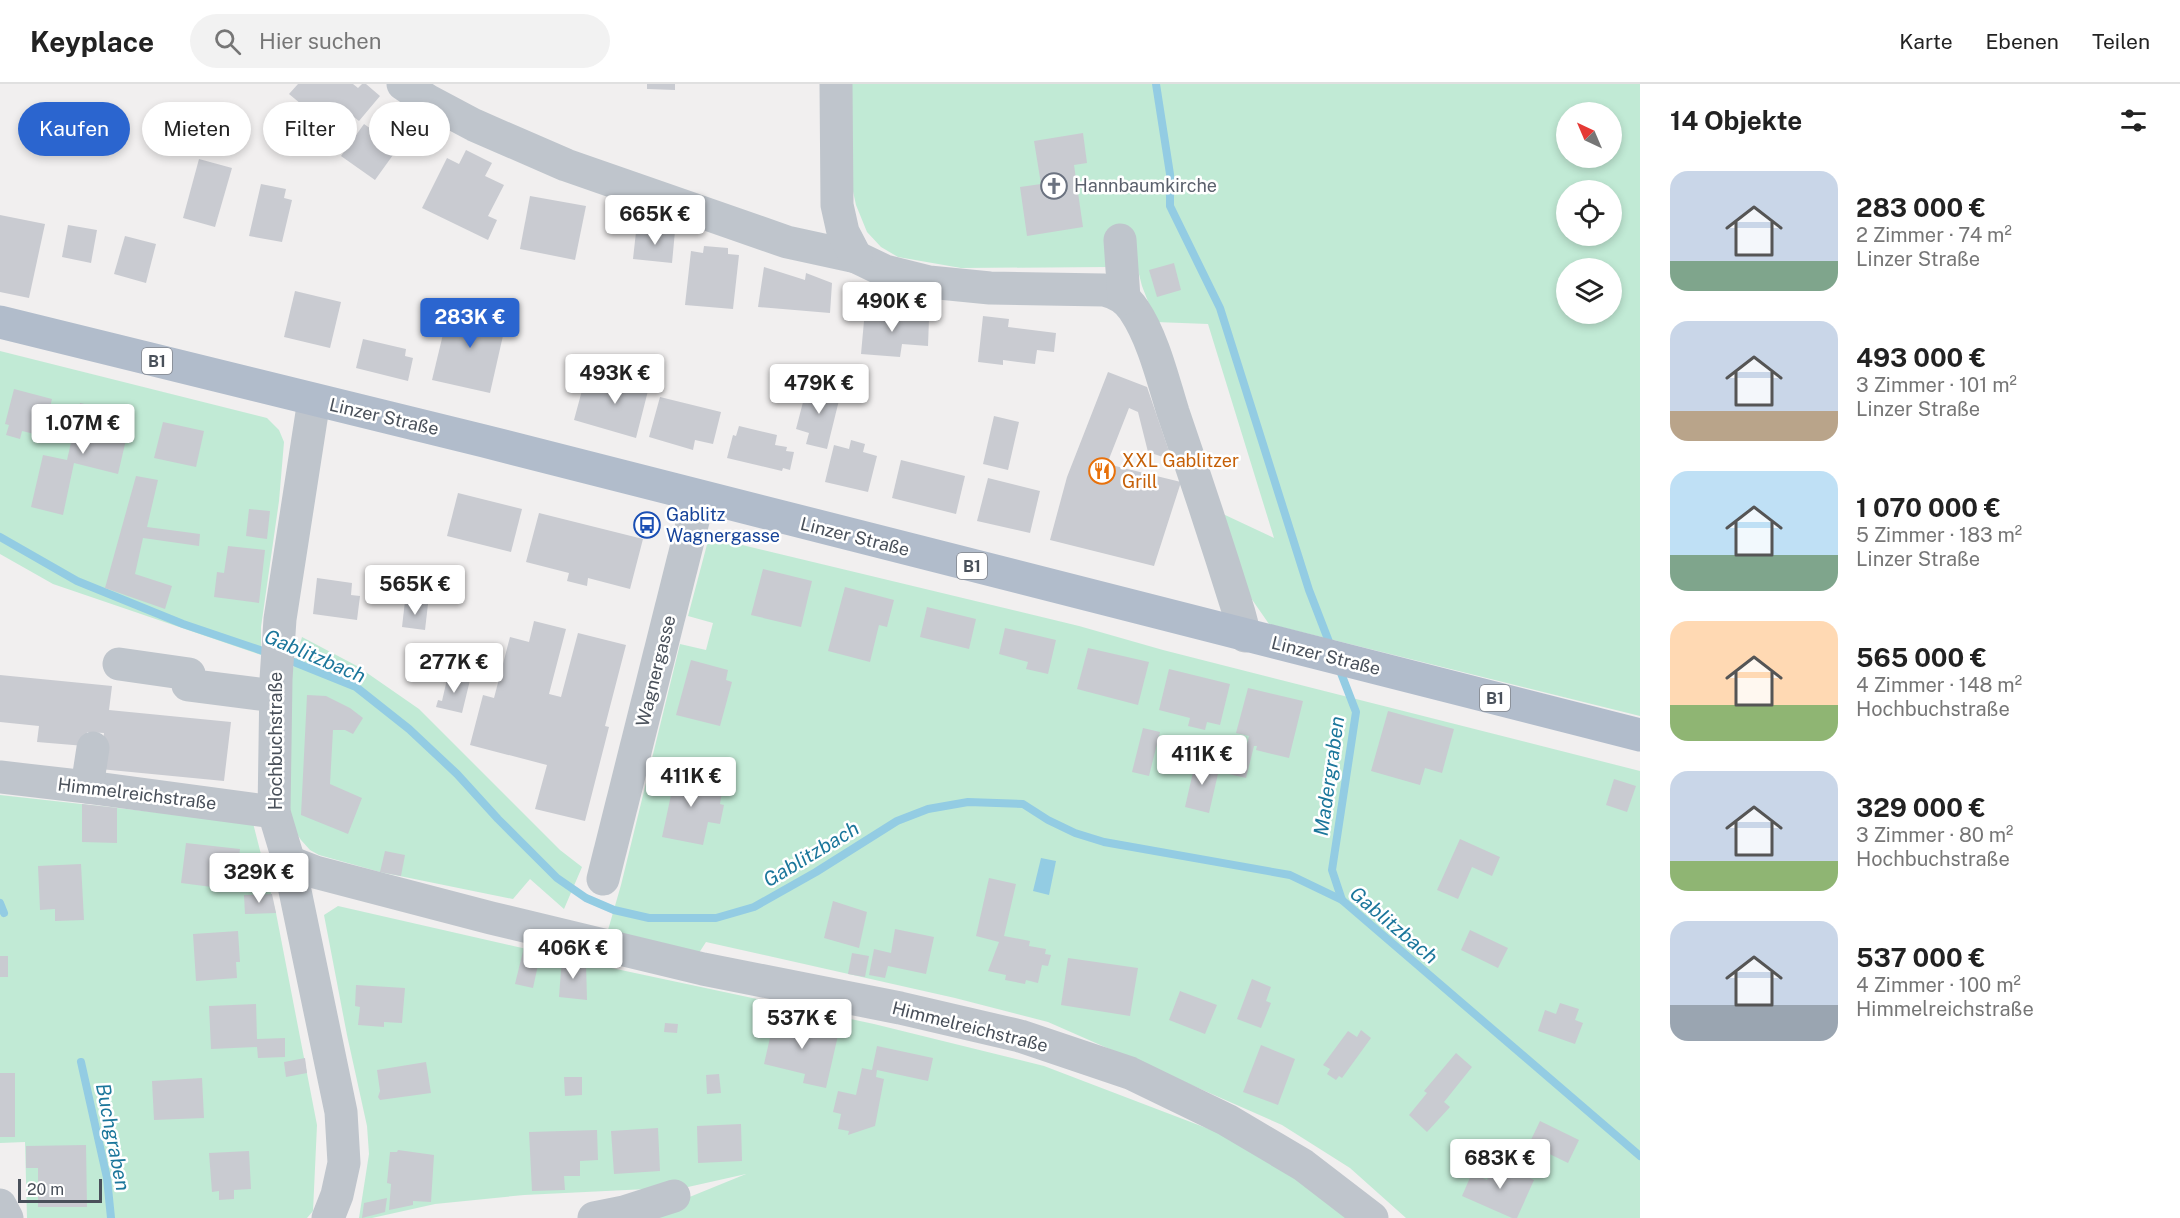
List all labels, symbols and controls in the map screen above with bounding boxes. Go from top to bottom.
search box [190,14,610,68]
text: Keyplace [30,25,154,58]
icon: search [211,25,244,58]
text: Hier suchen [259,28,381,54]
text: Karte [1899,29,1953,54]
text: Ebenen [1986,29,2059,54]
text: Teilen [2092,29,2150,54]
chip: Kaufen [18,102,130,156]
chip: Mieten [142,102,251,156]
chip: Filter [263,102,357,156]
chip: Neu [369,102,450,156]
north arrow [1556,102,1622,168]
map controls [1556,102,1622,324]
icon: filters [2117,104,2150,137]
text: 14 Objekte [1670,105,1802,136]
church icon: Hannbaumkirche [1039,171,1069,201]
place label: Hannbaumkirche [1074,175,1217,196]
button: locate [1556,180,1622,246]
text: 283 000 € [1856,192,1986,223]
pin: 665K € [606,195,704,246]
icon: home [1718,195,1790,267]
text: 665K € [619,202,691,226]
text: 2 Zimmer · 74 m² [1856,223,2012,247]
text: Linzer Straße [1856,247,1980,271]
button: layers [1556,258,1622,324]
pin: 490K € [843,282,941,333]
text: 490K € [856,289,928,313]
pin: 283K € [421,298,519,349]
text: 283K € [434,305,506,329]
text: 493 000 € [1856,342,1986,373]
icon: home [1718,345,1790,417]
road number: B1 [142,348,172,374]
pin: 493K € [566,354,664,405]
text: 493K € [579,361,651,385]
pin: 479K € [770,364,868,415]
text: 479K € [784,371,854,395]
text: 3 Zimmer · 101 m² [1856,373,2017,397]
street label: Linzer Straße [327,394,441,439]
text: Linzer Straße [1856,397,1980,421]
pin: 1.07M € [28,404,138,455]
text: 1.07M € [46,411,120,435]
place label: XXL Gablitzer Grill [1122,450,1239,492]
restaurant icon: XXL Gablitzer Grill [1087,456,1117,486]
text: 1 070 000 € [1856,492,2001,523]
icon: home [1718,495,1790,567]
place label: Gablitz Wagnergasse [666,504,780,546]
bus stop icon: Gablitz Wagnergasse [632,510,662,540]
street label: Linzer Straße [798,513,912,560]
text: 5 Zimmer · 183 m² [1856,523,2022,547]
text: Linzer Straße [1856,547,1980,571]
road number: B1 [957,553,987,579]
pin: 565K € [366,565,464,616]
text: 565K € [379,572,451,596]
street label: Wagnergasse [632,613,679,729]
water label: Gablitzbach [261,624,369,688]
street label: Linzer Straße [1269,632,1383,679]
text: 565 000 € [1856,642,1987,673]
pin: 277K € [405,643,503,694]
icon: home [1718,645,1790,717]
text: 277K € [419,650,489,674]
street label: Hochbuchstraße [265,672,286,810]
text: 4 Zimmer · 148 m² [1856,673,2022,697]
road number: B1 [1480,685,1510,711]
text: Hochbuchstraße [1856,697,2010,721]
water label: Madergraben [1309,715,1349,837]
pin: 411K € [1153,735,1251,786]
text: 411K € [1171,742,1233,766]
pin: 411K € [642,757,740,808]
text: 411K € [660,764,722,788]
street label: Himmelreichstraße [56,773,218,814]
text: 329 000 € [1856,792,1986,823]
icon: home [1718,795,1790,867]
water label: Gablitzbach [759,816,863,892]
text: 3 Zimmer · 80 m² [1856,823,2013,847]
text: Hochbuchstraße [1856,847,2010,871]
pin: 329K € [210,853,308,904]
text: 329K € [223,860,295,884]
water label: Gablitzbach [1345,881,1443,969]
pin: 406K € [524,929,622,980]
text: 406K € [537,936,609,960]
text: 537 000 € [1856,942,1985,973]
icon: home [1718,945,1790,1017]
text: 4 Zimmer · 100 m² [1856,973,2021,997]
street label: Himmelreichstraße [890,997,1050,1056]
text: Himmelreichstraße [1856,997,2034,1021]
pin: 537K € [753,999,851,1050]
text: 537K € [767,1006,837,1030]
water label: Buchgraben [91,1081,135,1193]
pin: 683K € [1451,1139,1549,1190]
text: 683K € [1464,1146,1536,1170]
scale bar [18,1176,102,1204]
text: 20 m [27,1180,64,1199]

